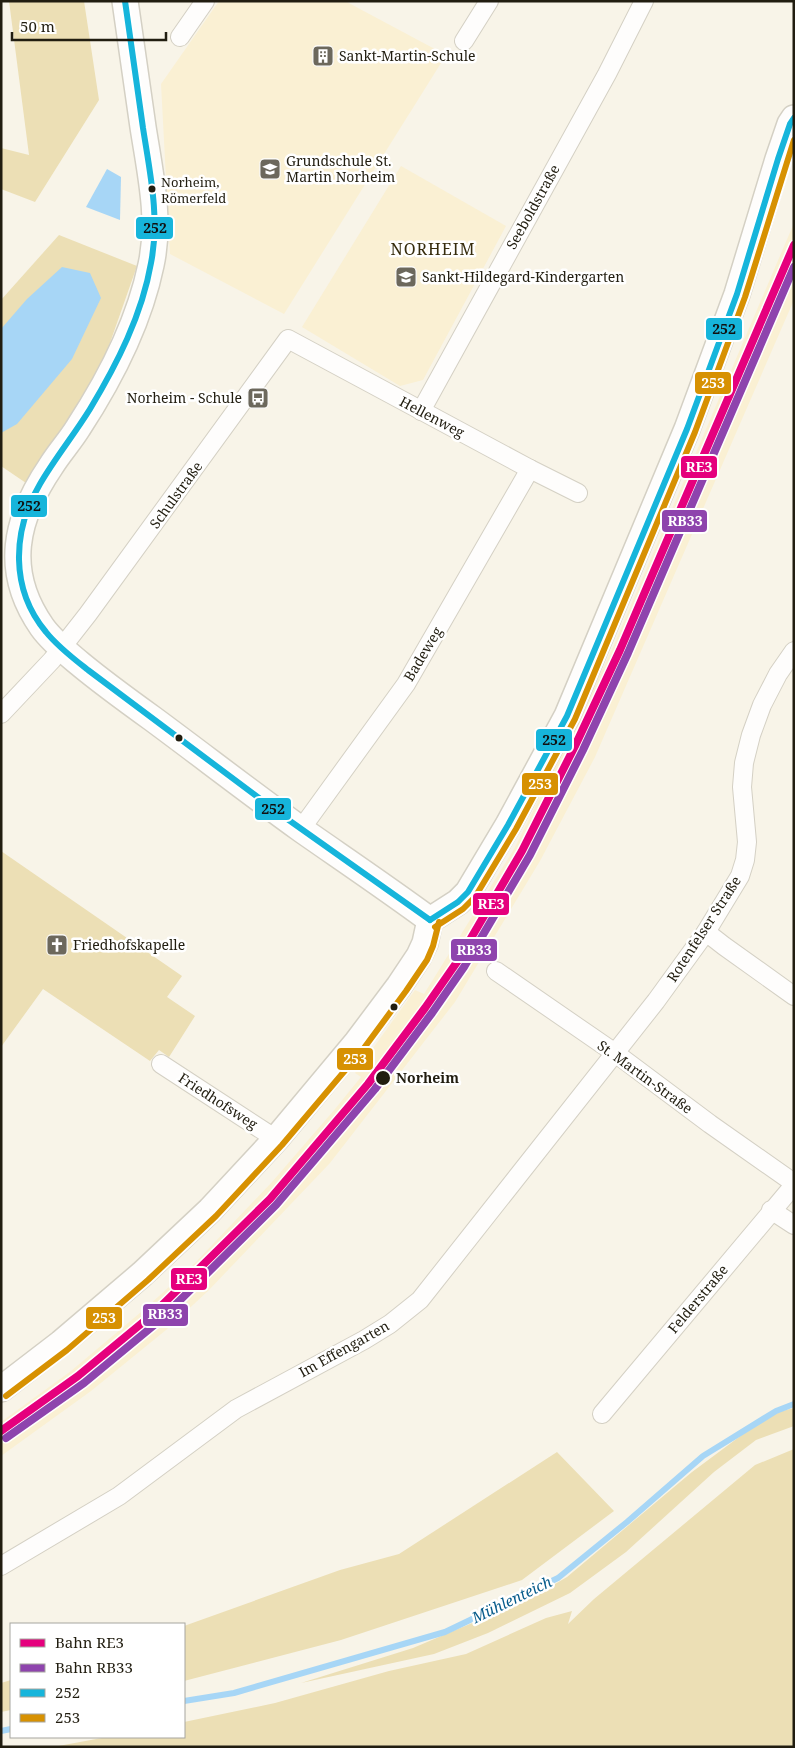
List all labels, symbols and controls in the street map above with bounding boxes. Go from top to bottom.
scale bar [12,10,166,42]
text: 50 m [20,16,55,36]
building icon: Sankt-Martin-Schule [311,44,335,68]
place label: Sankt-Martin-Schule [339,46,476,65]
place label: Grundschule St. Martin Norheim [286,151,395,186]
school or university icon: Grundschule St. Martin Norheim [258,157,282,181]
street label: Seeboldstraße [501,161,564,253]
place label: Norheim, Römerfeld [161,173,226,207]
marker: Norheim, Römerfeld [147,184,157,194]
line badge: 252 [135,216,174,240]
text: 252 [143,218,167,237]
district label: NORHEIM [390,238,476,260]
school or university icon: Sankt-Hildegard-Kindergarten [394,265,418,289]
place label: Sankt-Hildegard-Kindergarten [422,267,624,286]
line badge: 252 [705,317,743,341]
text: 252 [712,319,736,338]
line badge: 253 [694,371,732,395]
text: 253 [701,373,725,392]
bus stop icon: Norheim - Schule [246,386,270,410]
place label: Norheim - Schule [127,388,242,407]
street label: Hellenweg [396,392,468,442]
line badge: RE3 [680,455,718,479]
street label: Schulstraße [145,457,206,532]
text: RE3 [685,457,713,476]
line badge: 252 [10,494,48,518]
text: 252 [17,496,41,515]
line badge: RB33 [661,509,708,533]
text: RB33 [667,511,703,530]
street label: Badeweg [399,623,446,684]
line badge: 252 [535,728,573,752]
text: 252 [542,730,566,749]
unlabelled marker [174,733,184,743]
line badge: 253 [521,772,559,796]
text: 253 [528,774,552,793]
line badge: 252 [254,797,292,821]
text: 252 [261,799,285,818]
street label: Rotenfelser Straße [662,872,745,985]
line badge: RE3 [472,892,510,916]
text: RE3 [477,894,505,913]
church icon: Friedhofskapelle [45,933,69,957]
place label: Friedhofskapelle [73,935,185,954]
line badge: RB33 [450,938,498,962]
text: RB33 [456,940,492,959]
unlabelled marker [389,1002,399,1012]
street label: St. Martin-Straße [594,1036,697,1118]
line badge: 253 [336,1047,374,1071]
text: 253 [343,1049,367,1068]
street label: Friedhofsweg [175,1068,262,1134]
place label: Norheim [396,1068,459,1087]
marker: Norheim [374,1069,392,1087]
street label: Felderstraße [663,1260,732,1337]
line badge: RE3 [170,1267,208,1291]
text: RE3 [175,1269,203,1288]
line badge: RB33 [142,1303,189,1327]
text: RB33 [147,1304,183,1323]
line badge: 253 [85,1306,123,1330]
text: 253 [92,1308,116,1327]
street label: Im Effengarten [295,1316,392,1381]
water label: Mühlenteich [467,1571,555,1628]
legend [10,1623,185,1738]
text: Bahn RE3 [55,1632,124,1652]
text: Bahn RB33 [55,1657,133,1677]
text: 252 [55,1682,80,1702]
text: 253 [55,1707,80,1727]

